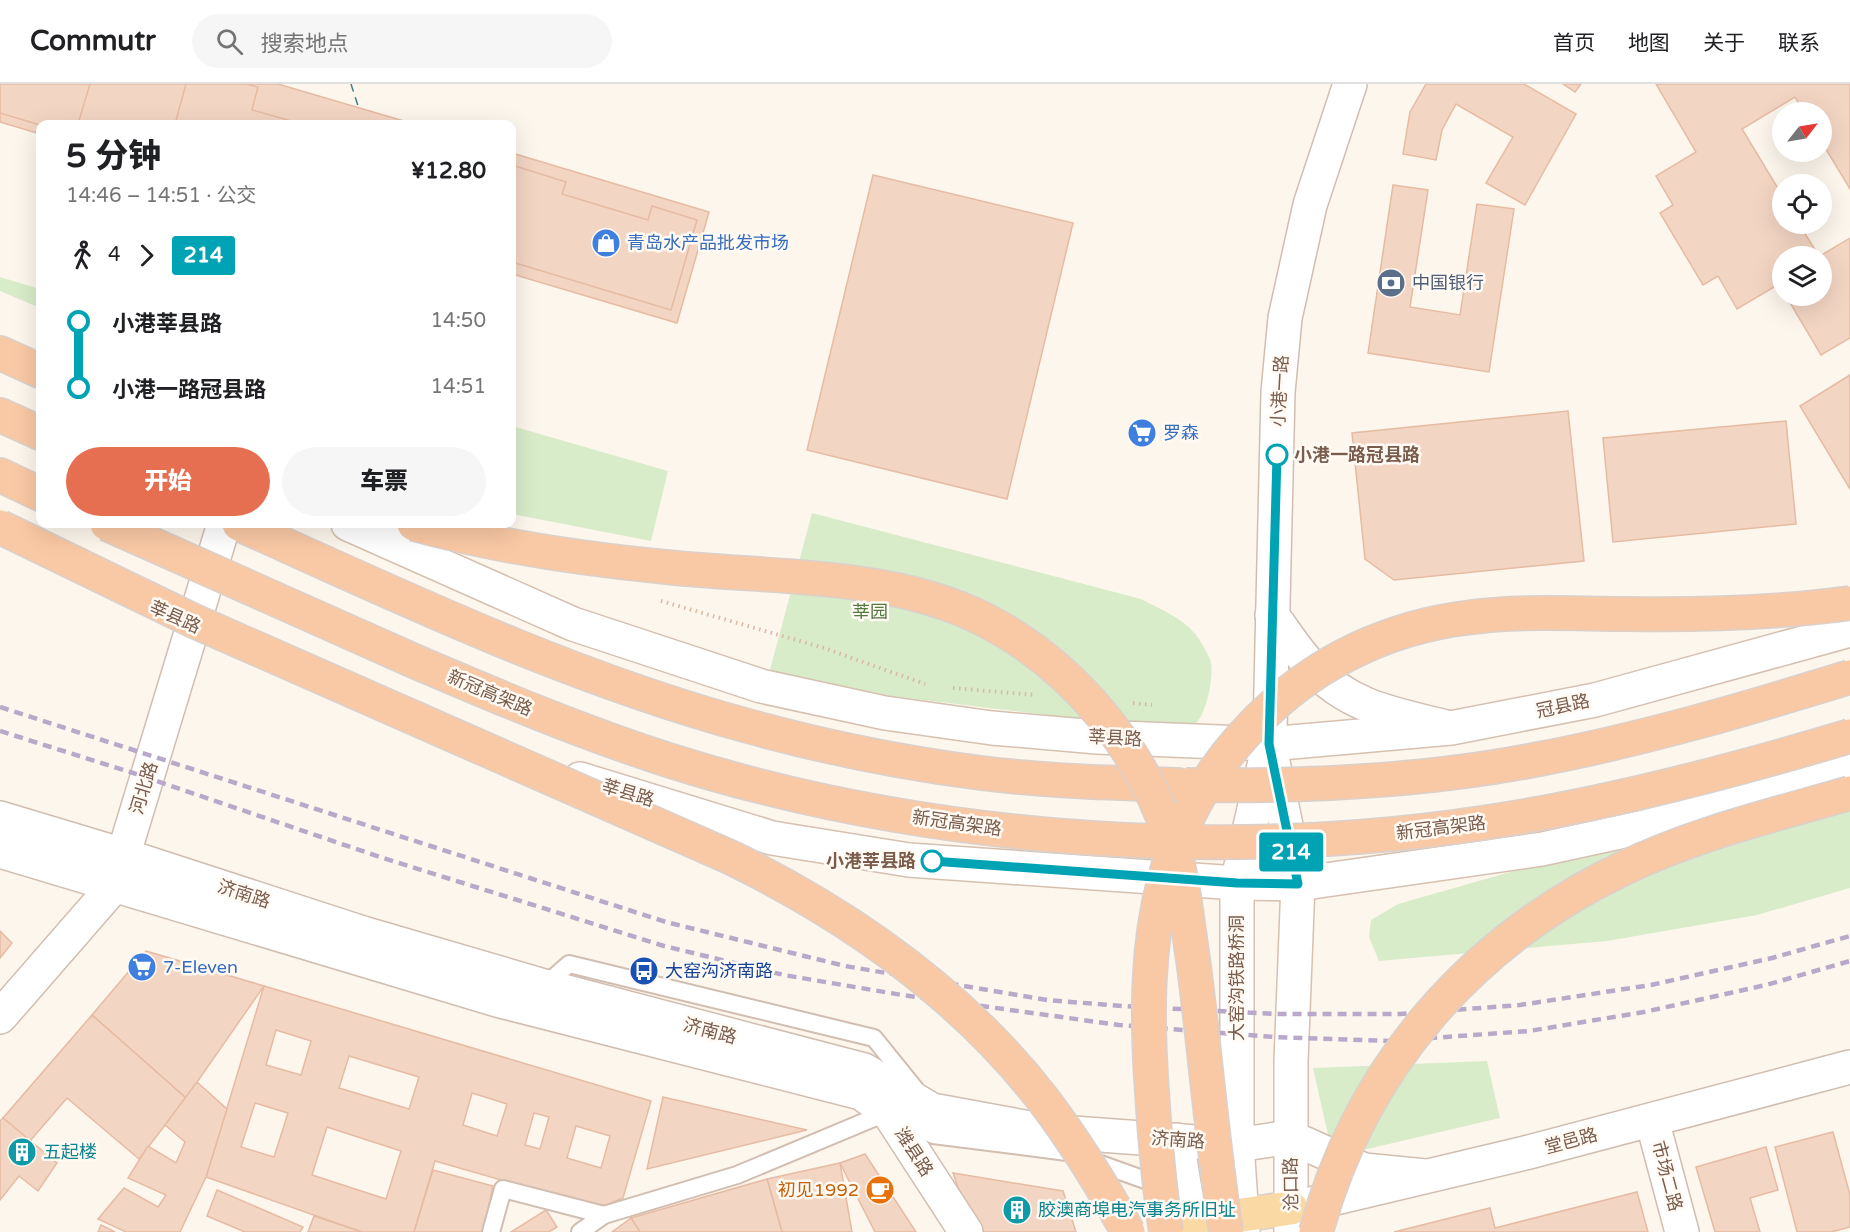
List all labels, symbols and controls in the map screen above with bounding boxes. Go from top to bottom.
search box [192,14,612,68]
text: Commutr [30,24,156,58]
icon: search [213,25,246,58]
text: 搜索地点 [261,31,349,57]
text: 首页 [1553,31,1595,56]
text: 地图 [1628,31,1670,56]
text: 关于 [1703,31,1745,56]
text: 联系 [1778,31,1820,56]
north arrow [1772,102,1832,162]
map controls [1772,102,1832,306]
text: 5 分钟 [66,137,161,176]
text: ¥12.80 [411,158,486,184]
button: locate [1772,174,1832,234]
text: 14:46 – 14:51 · 公交 [66,184,257,208]
shop icon: 青岛水产品批发市场 [590,227,622,259]
place label: 青岛水产品批发市场 [627,232,789,254]
icon: walk [66,239,99,272]
icon: forward [130,239,163,272]
text: 4 [108,243,121,267]
text: 214 [184,243,223,268]
button: layers [1772,246,1832,306]
bank icon: 中国银行 [1375,267,1407,299]
place label: 中国银行 [1412,272,1484,294]
text: 14:50 [431,309,486,333]
text: 小港莘县路 [112,311,222,337]
street label: 小港一路 [1267,354,1293,428]
text: 14:51 [431,375,486,399]
text: 小港一路冠县路 [112,377,266,403]
supermarket icon: 罗森 [1126,417,1158,449]
place label: 罗森 [1163,422,1199,444]
marker: 小港一路冠县路 [1266,444,1288,466]
place label: 小港一路冠县路 [1294,444,1420,466]
button: 开始 [66,447,270,516]
button: 车票 [282,447,486,516]
street label: 莘县路 [146,596,204,638]
park label: 莘园 [852,601,888,623]
street label: 新冠高架路 [444,665,536,721]
street label: 冠县路 [1534,690,1592,722]
street label: 莘县路 [1087,726,1143,750]
street label: 河北路 [126,759,162,817]
street label: 莘县路 [599,775,657,811]
street label: 新冠高架路 [911,806,1003,840]
street label: 新冠高架路 [1395,812,1487,844]
line badge: 214 [1256,832,1326,872]
text: 214 [1271,840,1311,865]
place label: 小港莘县路 [826,850,916,872]
marker: 小港莘县路 [921,850,943,872]
street label: 济南路 [215,875,273,913]
street label: 大窑沟铁路桥洞 [1226,915,1248,1041]
supermarket icon: 7-Eleven [126,951,158,983]
bus stop icon: 大窑沟济南路 [628,955,660,987]
place label: 7-Eleven [163,956,238,978]
place label: 大窑沟济南路 [665,960,773,982]
street label: 济南路 [681,1013,739,1049]
street label: 潍县路 [890,1123,938,1181]
street label: 堂邑路 [1542,1123,1600,1159]
street label: 济南路 [1150,1127,1206,1153]
building icon: 五起楼 [6,1136,38,1168]
street label: 市场二路 [1647,1138,1687,1214]
place label: 五起楼 [43,1141,97,1163]
street label: 沧口路 [1280,1157,1302,1211]
cafe icon: 初见1992 [864,1174,896,1206]
place label: 初见1992 [778,1179,859,1201]
building icon: 胶澳商埠电汽事务所旧址 [1001,1194,1033,1226]
place label: 胶澳商埠电汽事务所旧址 [1038,1199,1236,1221]

